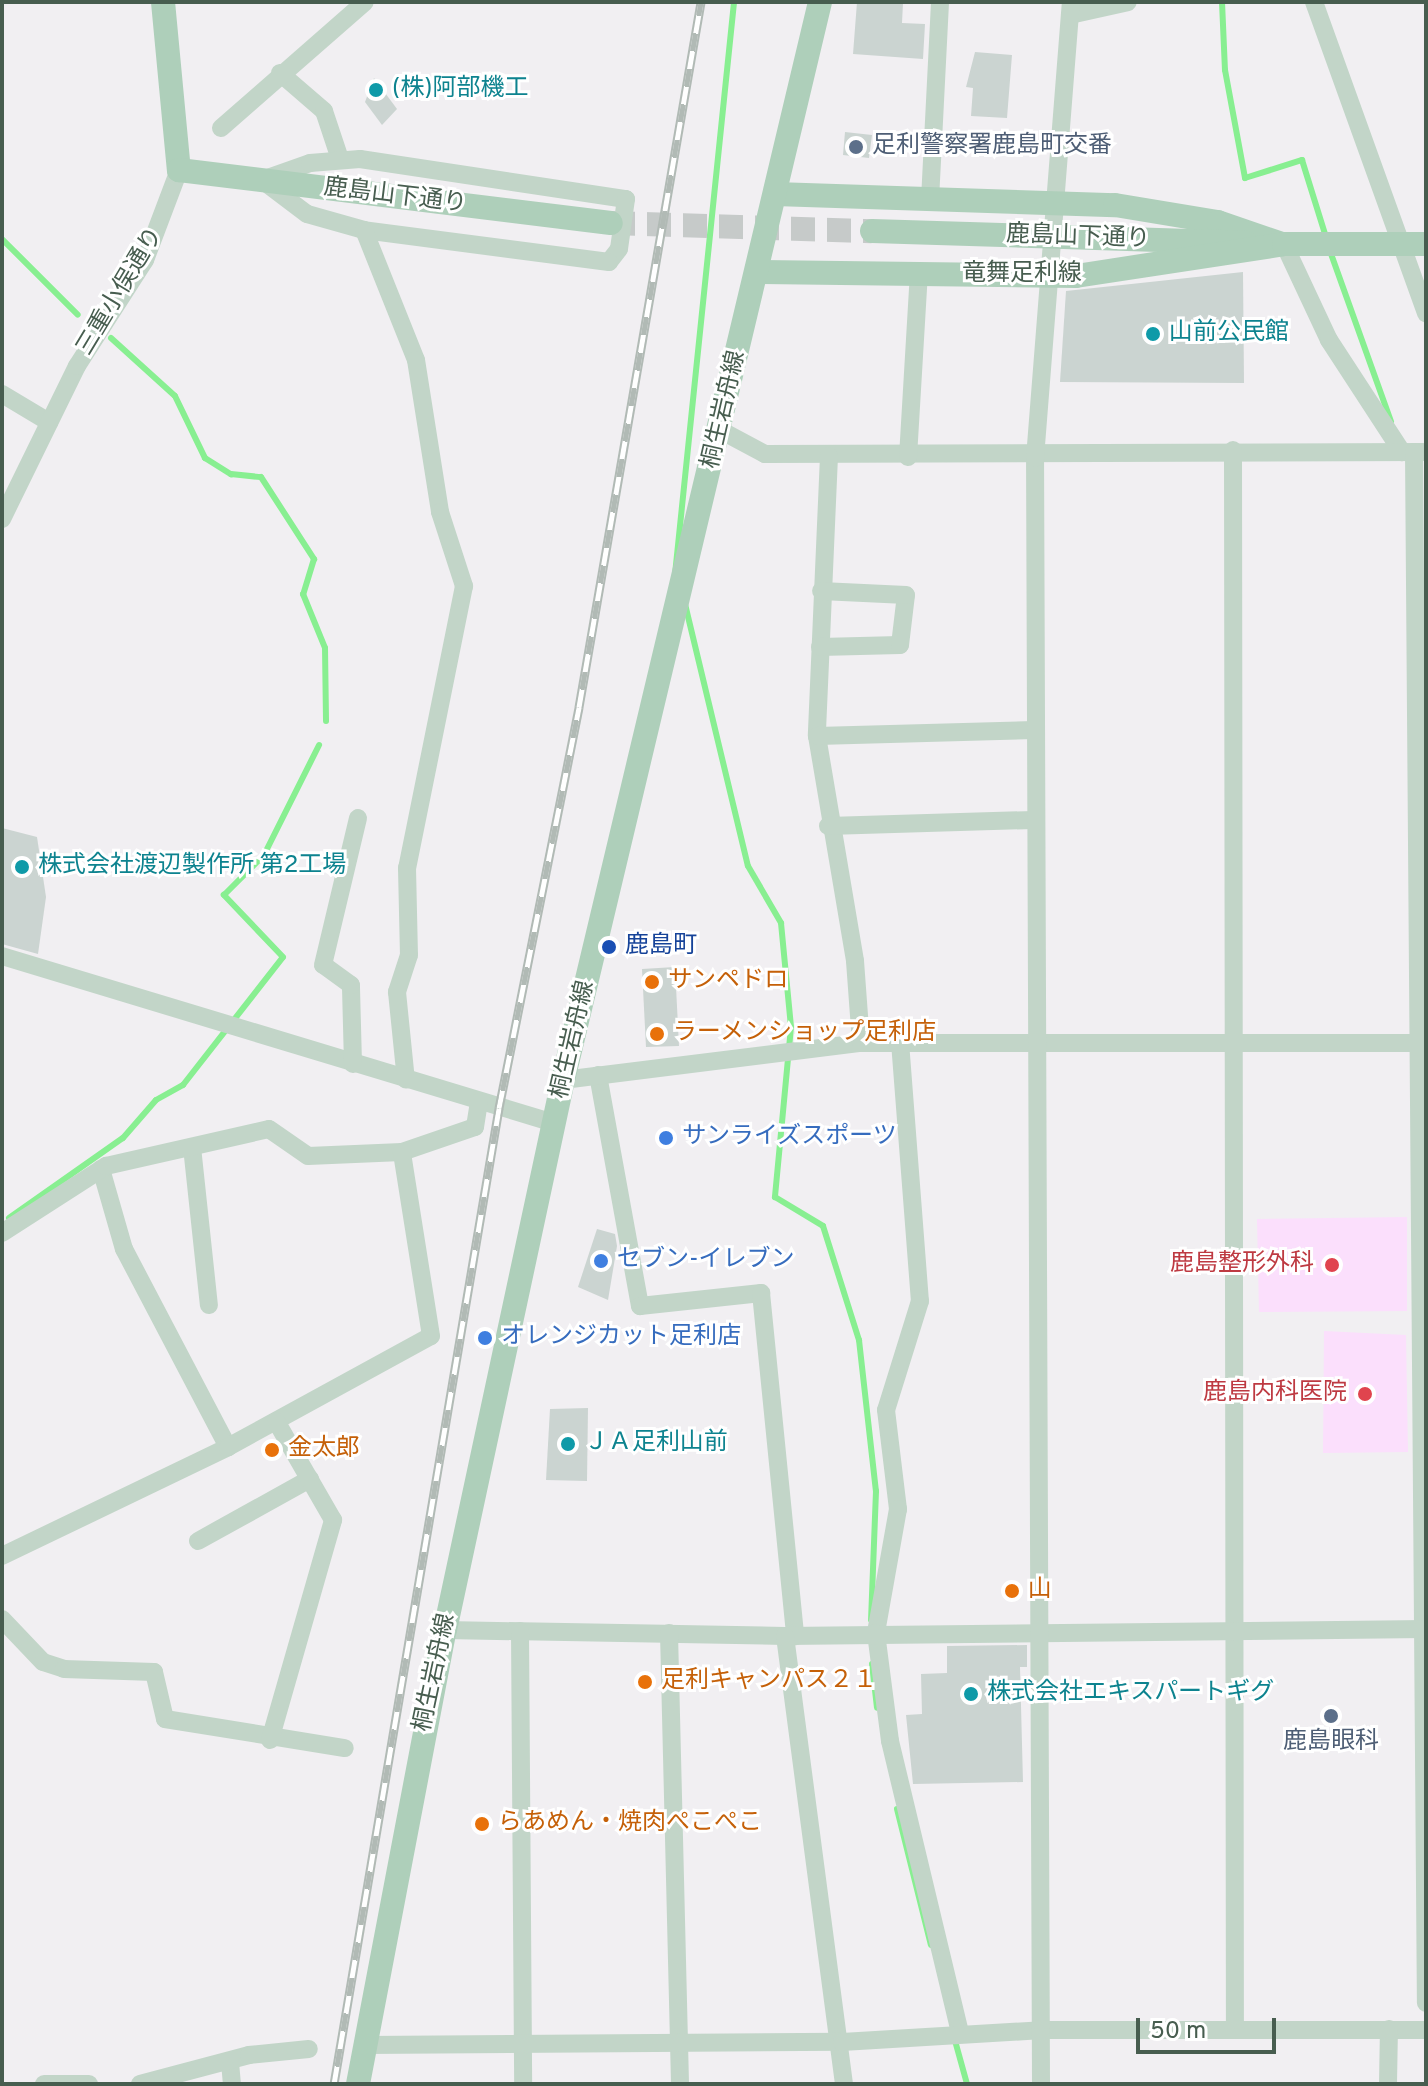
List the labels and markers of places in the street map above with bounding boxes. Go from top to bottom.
place label: (株)阿部機工 [392,76,528,104]
marker: (株)阿部機工 [367,81,385,99]
place label: 足利警察署鹿島町交番 [872,133,1112,161]
marker: 足利警察署鹿島町交番 [847,138,865,156]
place label: 山前公民館 [1169,320,1289,348]
marker: 山前公民館 [1144,325,1162,343]
place label: 株式会社渡辺製作所 第2工場 [38,853,346,881]
marker: 株式会社渡辺製作所 第2工場 [13,858,31,876]
place label: 鹿島町 [625,933,697,961]
marker: 鹿島町 [600,938,618,956]
place label: サンペドロ [668,968,788,996]
marker: サンペドロ [643,973,661,991]
place label: ラーメンショップ足利店 [673,1020,937,1048]
marker: ラーメンショップ足利店 [648,1025,666,1043]
place label: サンライズスポーツ [682,1124,898,1152]
marker: サンライズスポーツ [657,1129,675,1147]
place label: セブン-イレブン [617,1247,795,1275]
place label: 鹿島整形外科 [1170,1251,1314,1279]
marker: セブン-イレブン [592,1252,610,1270]
marker: 鹿島整形外科 [1321,1254,1343,1276]
place label: オレンジカット足利店 [501,1324,741,1352]
marker: オレンジカット足利店 [476,1329,494,1347]
place label: 鹿島内科医院 [1203,1380,1347,1408]
marker: 鹿島内科医院 [1354,1383,1376,1405]
place label: ＪＡ足利山前 [584,1430,728,1458]
marker: ＪＡ足利山前 [559,1435,577,1453]
place label: 金太郎 [288,1436,360,1464]
marker: 金太郎 [263,1441,281,1459]
place label: 山 [1028,1577,1052,1605]
marker: 山 [1003,1582,1021,1600]
place label: 足利キャンパス２１ [661,1668,877,1696]
marker: 足利キャンパス２１ [636,1673,654,1691]
place label: 株式会社エキスパートギグ [987,1680,1275,1708]
marker: 株式会社エキスパートギグ [962,1685,980,1703]
marker: 鹿島眼科 [1322,1707,1340,1725]
place label: 鹿島眼科 [1283,1729,1379,1757]
place label: らあめん・焼肉ぺこぺこ [498,1810,762,1838]
marker: らあめん・焼肉ぺこぺこ [473,1815,491,1833]

